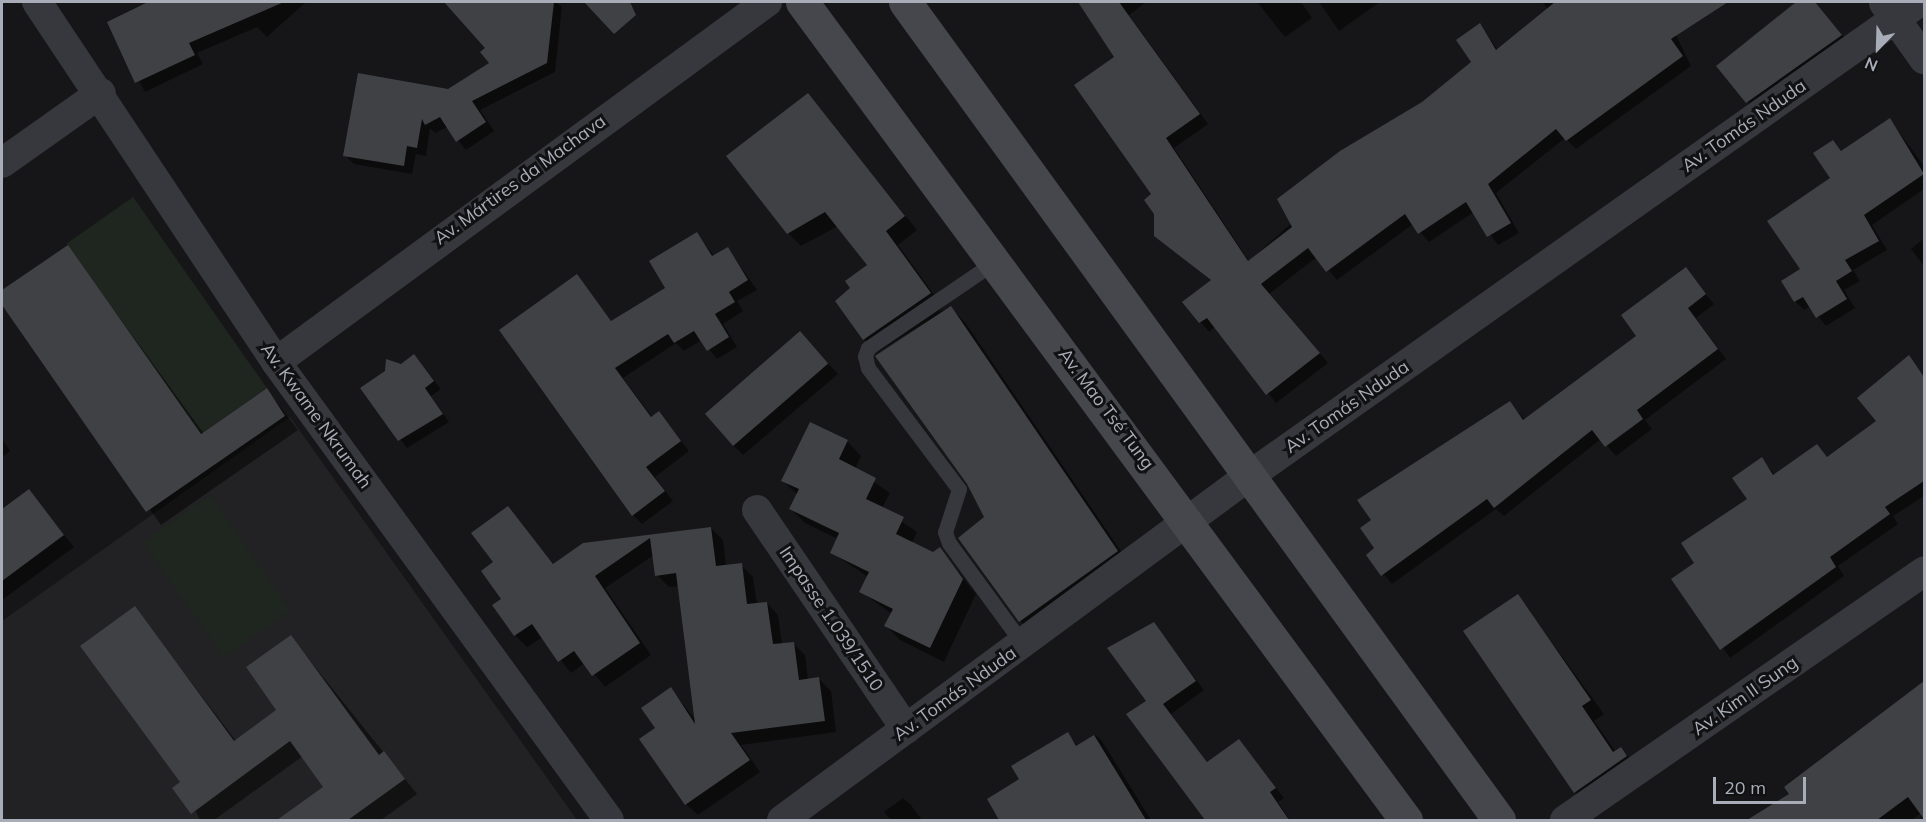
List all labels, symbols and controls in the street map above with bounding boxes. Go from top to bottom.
north arrow [1848,18,1908,78]
text: N [1861,53,1880,76]
street label: Av. Tomás Nduda [1678,75,1810,177]
street label: Av. Mártires da Machava [430,110,610,250]
street label: Av. Kwame Nkrumah [256,339,376,493]
street label: Av. Mao Tsé Tung [1054,344,1158,474]
street label: Av. Tomás Nduda [1281,356,1413,458]
street label: Impasse 1.039/1510 [774,542,888,696]
street label: Av. Tomás Nduda [889,642,1021,746]
street label: Av. Kim II Sung [1688,652,1802,740]
scale bar [1716,765,1809,803]
text: 20 m [1724,776,1766,799]

